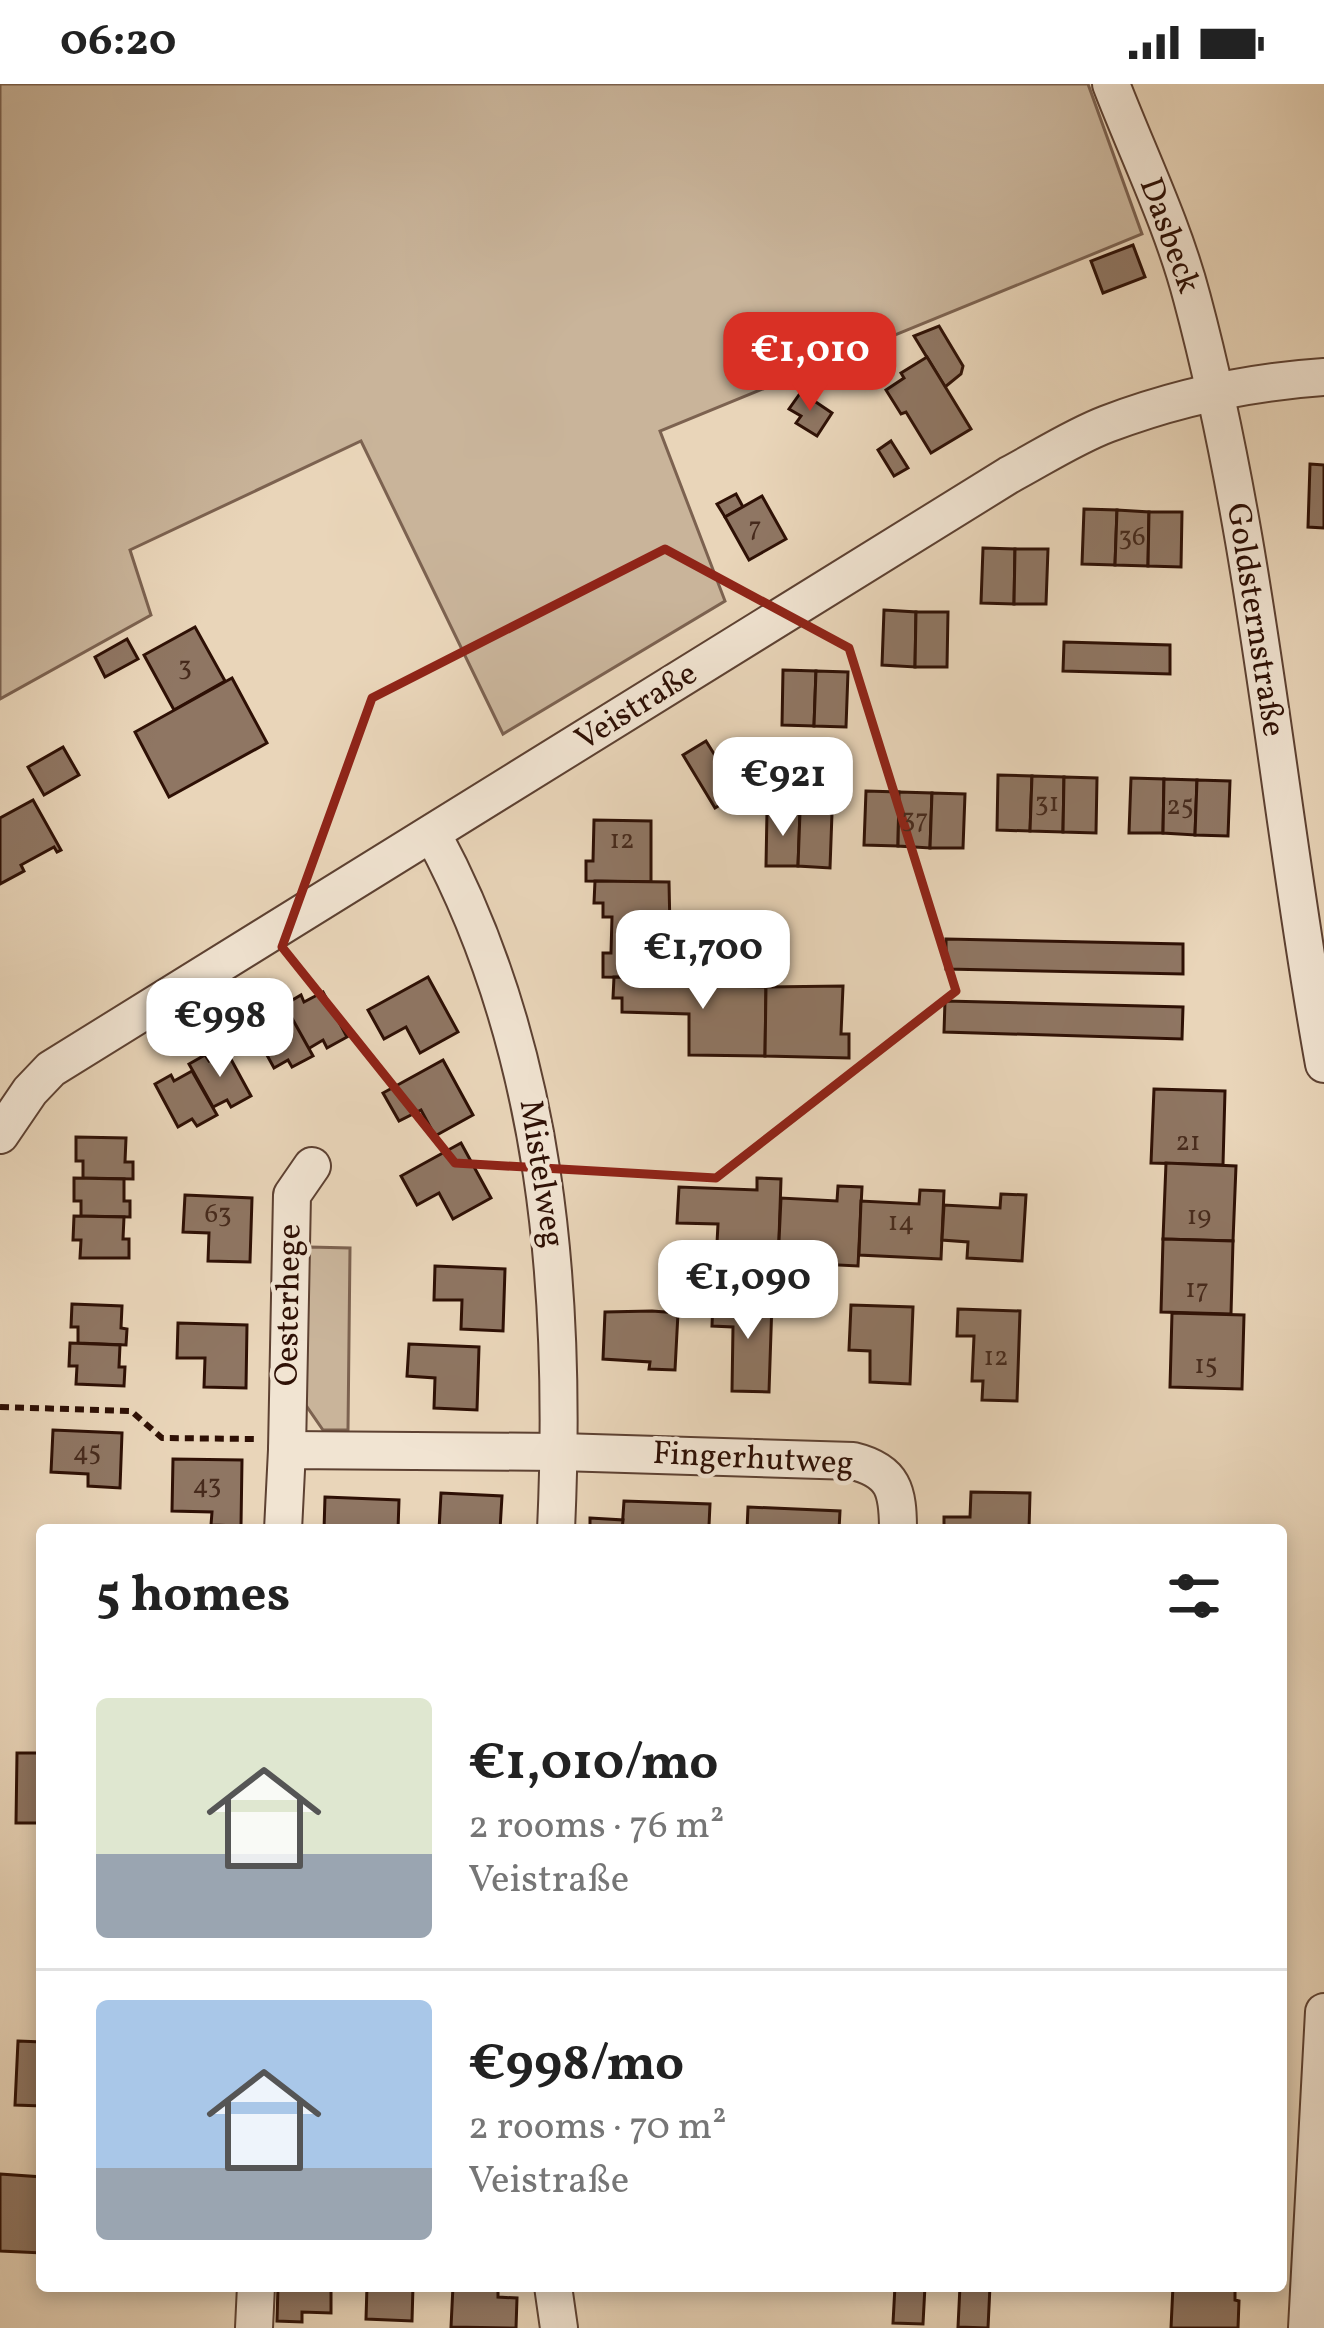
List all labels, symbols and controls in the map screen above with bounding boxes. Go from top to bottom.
text: 06:20 [60,11,176,74]
street label: Dasbeck [1126,172,1210,300]
pin: €1,010 [712,312,908,414]
text: €1,010 [750,324,870,378]
street label: Goldsternstraße [1213,500,1295,740]
house number: 7 [748,509,762,547]
house number: 36 [1118,519,1146,557]
house number: 3 [178,649,192,687]
street label: Veistraße [567,652,707,764]
pin: €921 [712,737,854,839]
text: €921 [740,749,826,803]
house number: 31 [1035,785,1059,823]
house number: 25 [1166,788,1194,826]
house number: 37 [902,801,928,839]
house number: 12 [610,822,634,860]
pin: €1,700 [605,910,801,1012]
text: €1,700 [643,922,763,976]
pin: €998 [149,978,291,1080]
text: €998 [173,990,267,1044]
street label: Mistelweg [506,1097,574,1251]
house number: 21 [1176,1124,1200,1162]
house number: 63 [204,1196,232,1234]
house number: 19 [1187,1198,1211,1236]
house number: 14 [888,1204,914,1242]
street label: Oesterhege [266,1223,314,1387]
pin: €1,090 [650,1240,846,1342]
text: €1,090 [685,1252,811,1306]
house number: 17 [1185,1271,1209,1309]
house number: 12 [984,1339,1008,1377]
house number: 15 [1194,1347,1218,1385]
street label: Fingerhutweg [651,1432,855,1488]
house number: 45 [73,1434,101,1472]
house number: 43 [193,1467,221,1505]
text: 5 homes [96,1561,290,1632]
icon: filters [1161,1563,1227,1629]
text: €1,010/mo [468,1729,718,1800]
icon: home [192,1746,336,1890]
text: 2 rooms · 76 m² [468,1800,724,1854]
text: Veistraße [468,1854,629,1908]
text: €998/mo [468,2030,684,2101]
icon: home [192,2048,336,2192]
text: 2 rooms · 70 m² [468,2101,727,2155]
text: Veistraße [468,2155,629,2209]

